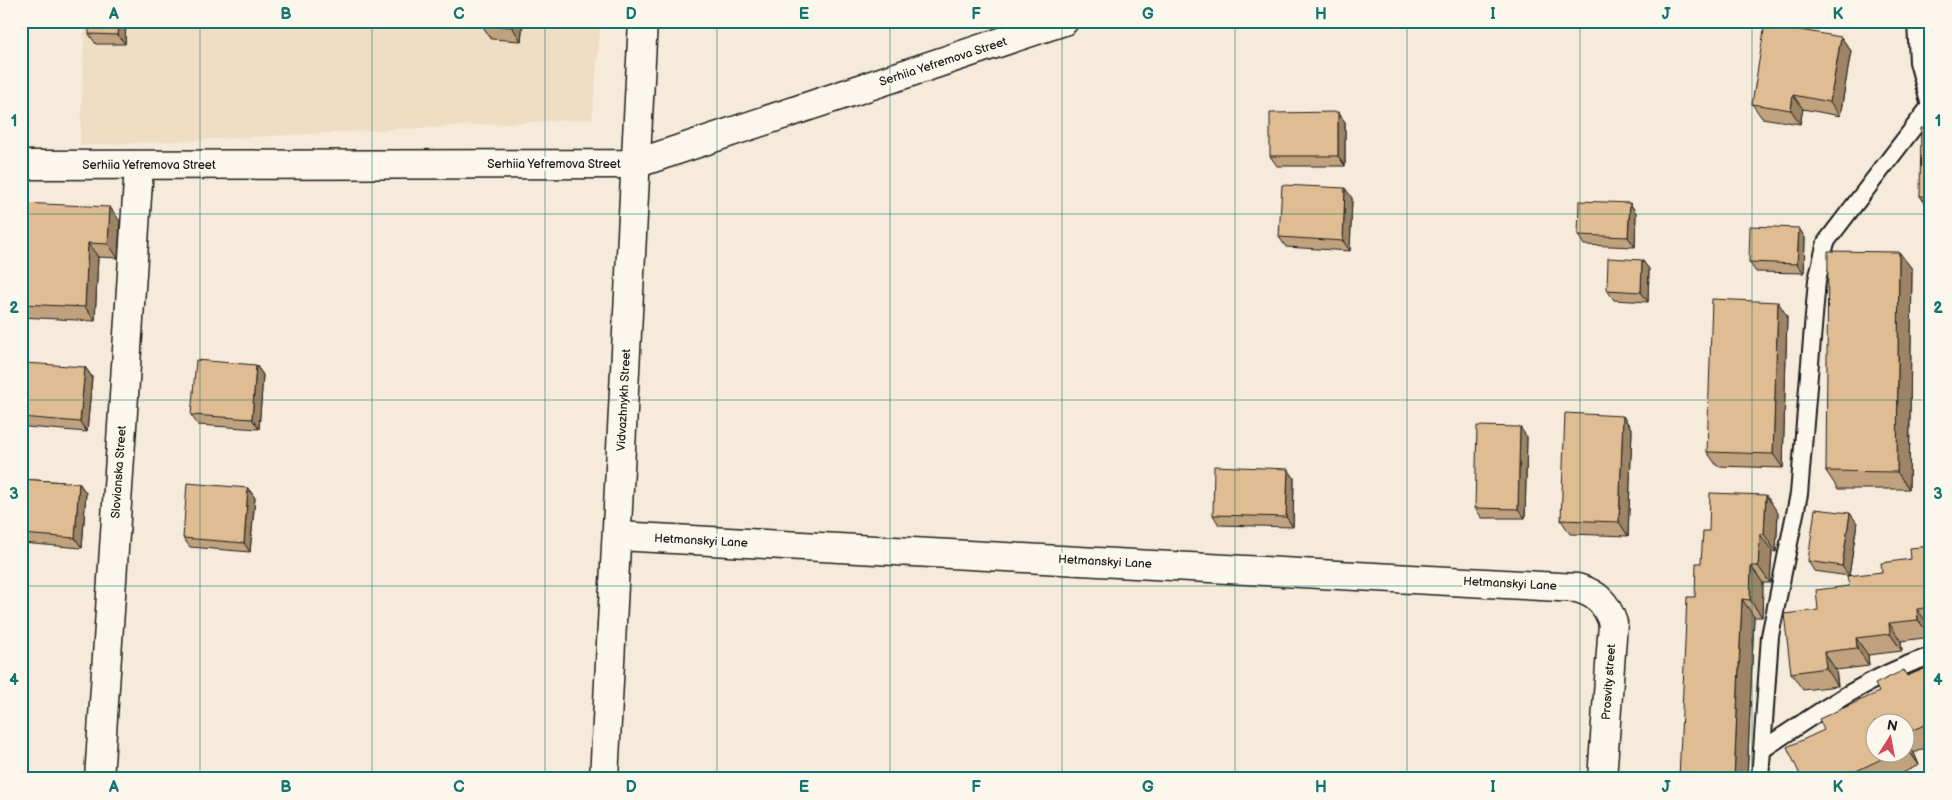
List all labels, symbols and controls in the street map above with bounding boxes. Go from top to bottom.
text: A [108,5,119,24]
text: B [280,5,292,24]
text: C [453,5,465,24]
text: D [625,5,637,24]
text: E [799,5,809,24]
text: F [971,5,981,24]
text: G [1142,5,1154,24]
text: H [1315,5,1327,24]
text: I [1490,5,1496,24]
text: J [1662,5,1671,24]
text: K [1833,5,1844,24]
street label: Serhiia Yefremova Street [877,34,1009,90]
text: 1 [11,112,17,131]
text: 1 [1935,112,1941,131]
street label: Serhiia Yefremova Street [487,157,621,172]
street label: Serhiia Yefremova Street [82,158,216,173]
text: 2 [9,299,19,318]
text: 2 [1933,299,1943,318]
street label: Vidvazhnykh Street [614,348,634,452]
street label: Slovianska Street [108,425,130,519]
text: 3 [9,485,19,504]
text: 3 [1933,485,1943,504]
street label: Hetmanskyi Lane [654,531,748,551]
street label: Hetmanskyi Lane [1058,552,1152,572]
street label: Hetmanskyi Lane [1463,574,1557,594]
street label: Prosvity street [1599,643,1619,721]
text: 4 [9,671,19,690]
text: 4 [1933,671,1943,690]
north arrow [1864,712,1914,762]
text: N [1886,716,1899,735]
text: A [108,778,119,797]
text: B [280,778,292,797]
text: C [453,778,465,797]
text: D [625,778,637,797]
text: E [799,778,809,797]
text: F [971,778,981,797]
text: G [1142,778,1154,797]
text: H [1315,778,1327,797]
text: I [1490,778,1496,797]
text: J [1662,778,1671,797]
text: K [1833,778,1844,797]

